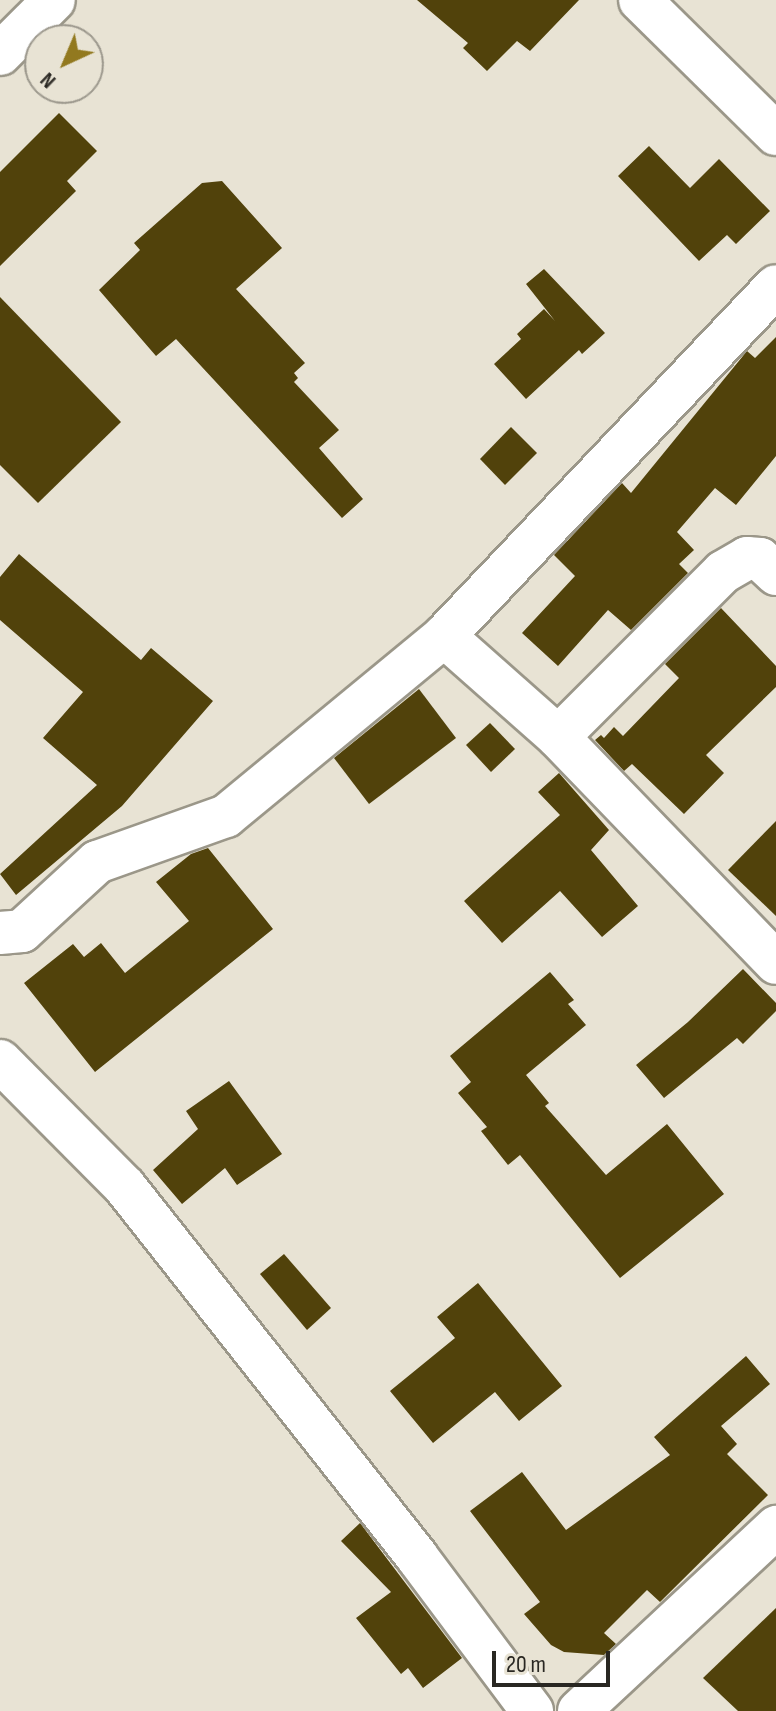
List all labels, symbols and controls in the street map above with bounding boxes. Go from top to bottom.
north arrow [24,24,104,104]
text: N [35,66,62,94]
scale bar [496,1635,614,1685]
text: 20 m [506,1650,546,1679]

